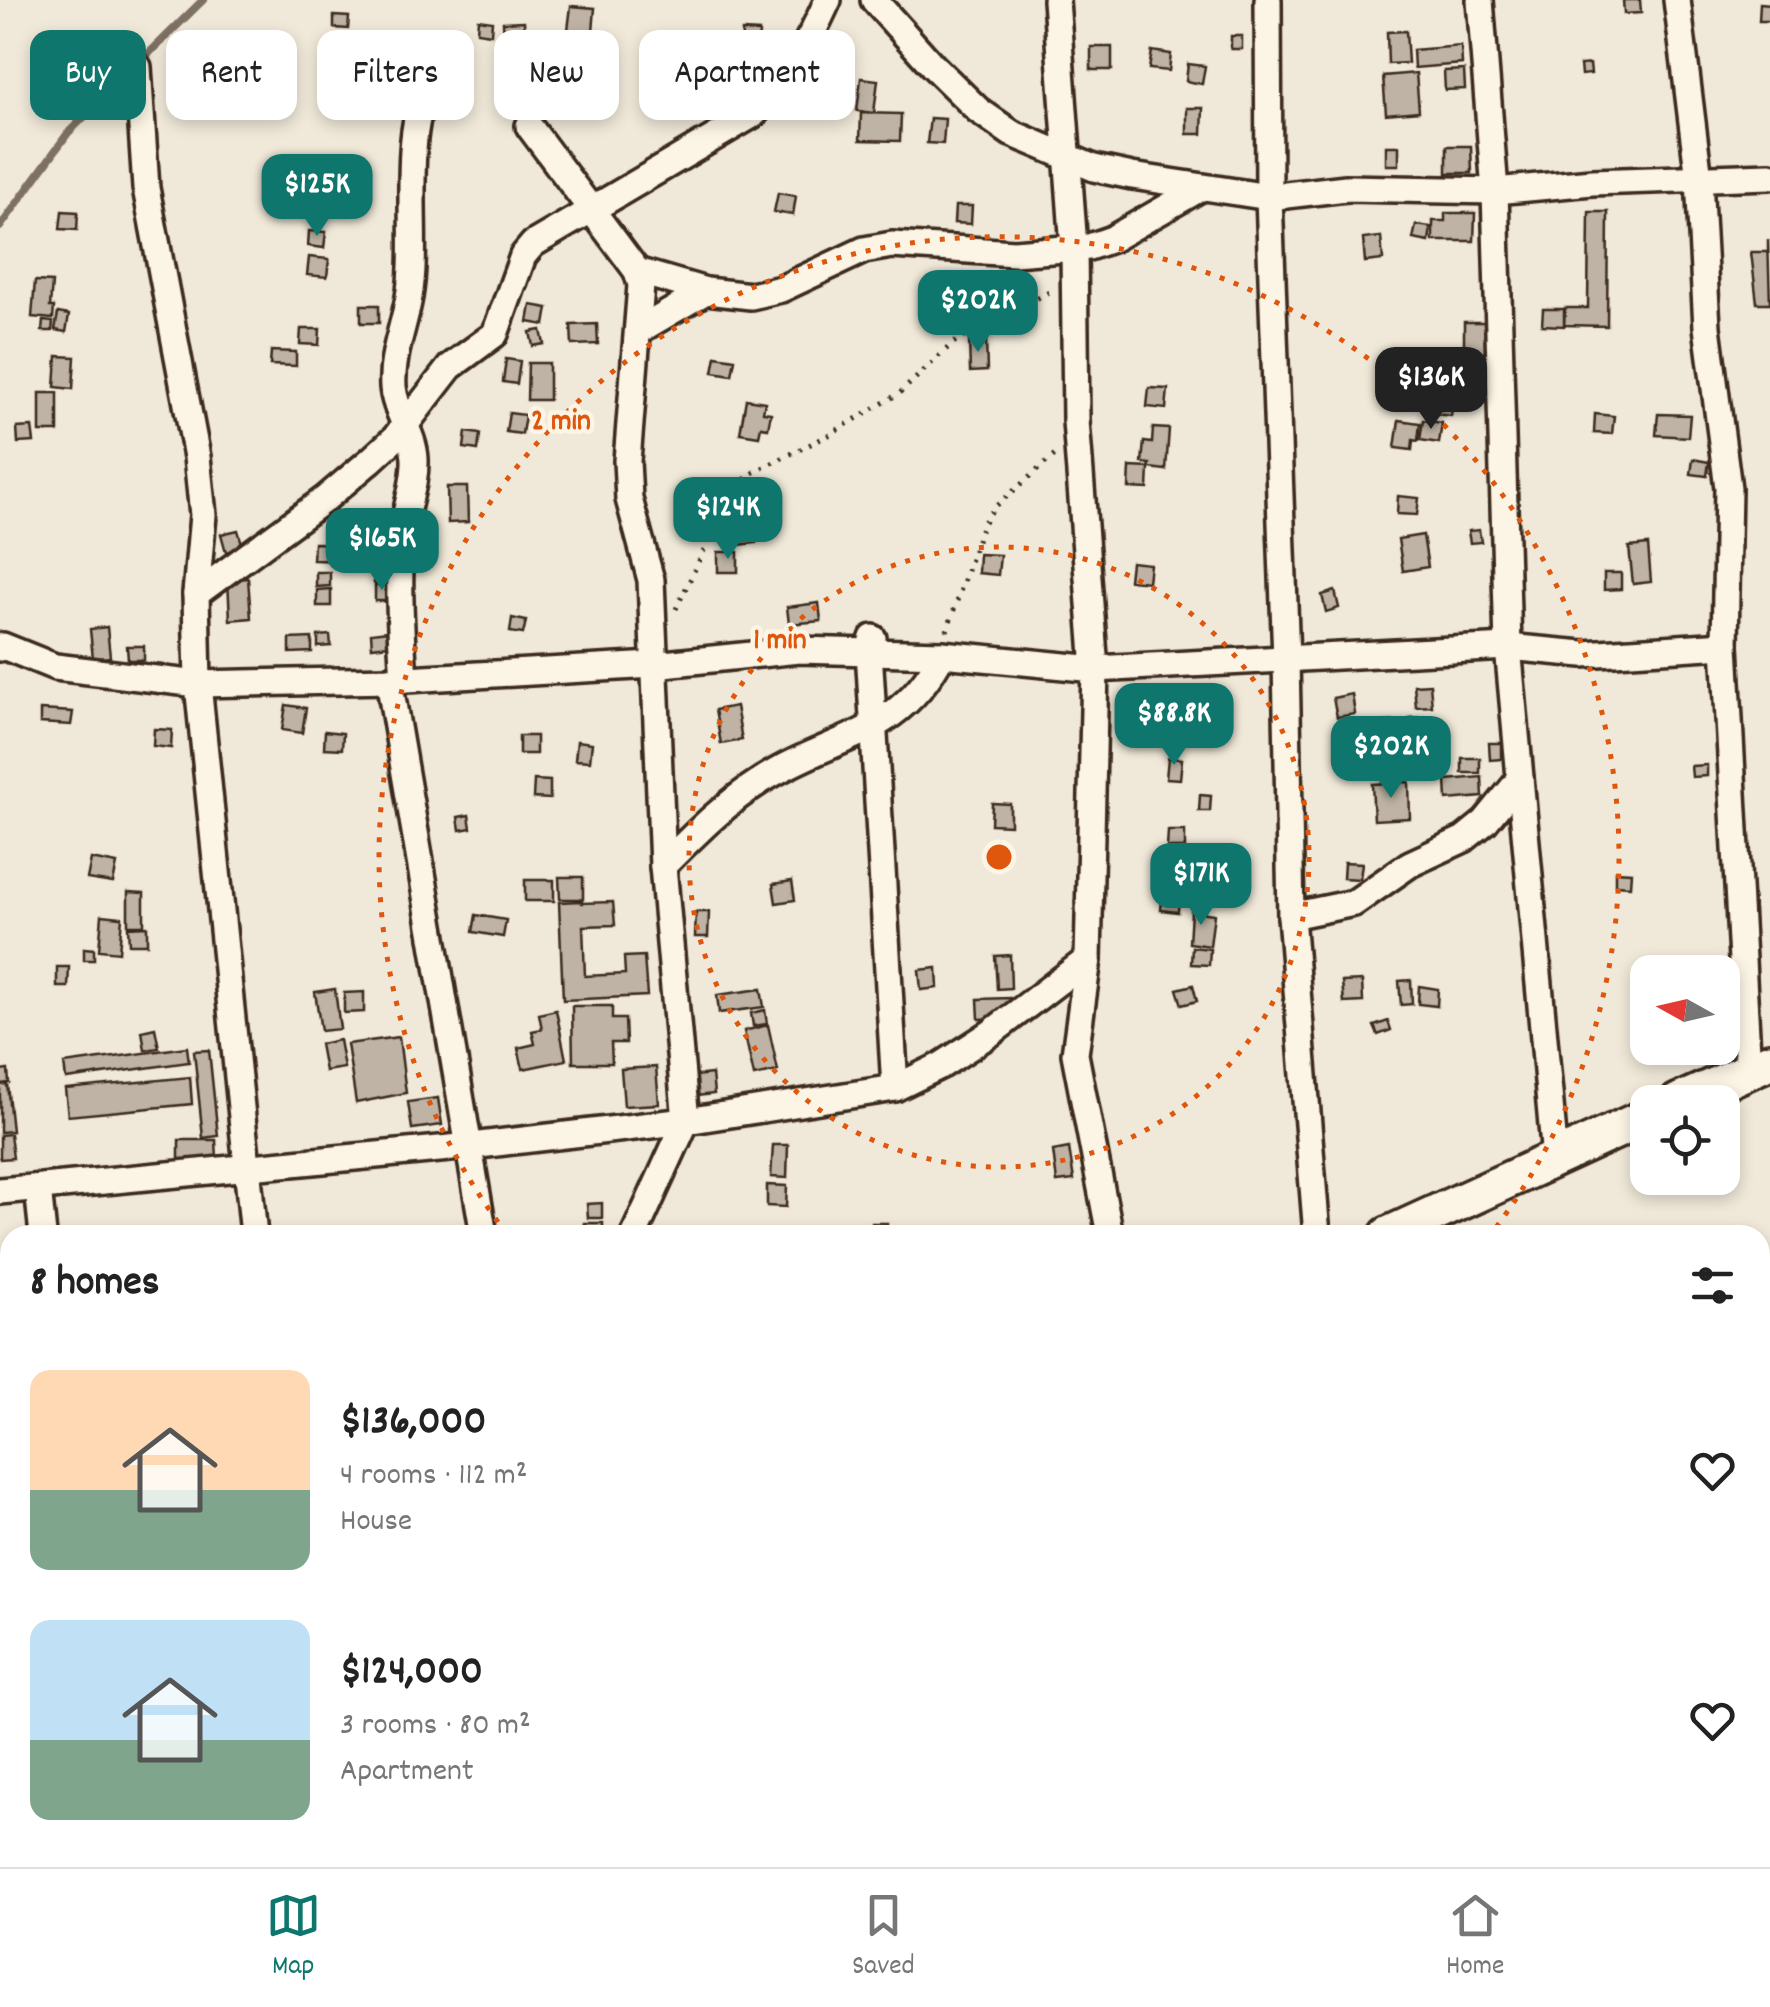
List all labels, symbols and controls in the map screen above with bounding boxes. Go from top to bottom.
chip: Buy [30,30,146,120]
chip: Rent [166,30,297,120]
chip: Filters [317,30,474,120]
chip: New [494,30,619,120]
chip: Apartment [639,30,855,120]
pin: $125K [247,154,387,239]
text: $125K [284,163,350,209]
pin: $202K [908,270,1048,355]
text: $202K [940,279,1016,325]
pin: $136K [1361,347,1501,432]
text: $136K [1397,356,1465,402]
text: 2 min [531,402,591,445]
pin: $124K [658,477,798,562]
text: $124K [695,486,761,532]
pin: $165K [312,508,452,593]
text: $165K [348,517,416,563]
text: 1 min [753,621,807,664]
pin: $88.8K [1093,683,1255,768]
text: $88.8K [1137,692,1211,738]
pin: $202K [1321,716,1461,801]
text: $202K [1353,725,1429,771]
centre of rings [981,839,1017,875]
pin: $171K [1131,843,1271,928]
text: $171K [1172,852,1230,898]
north arrow [1630,955,1740,1065]
map controls [1630,955,1740,1195]
button: locate [1630,1085,1740,1195]
text: 8 homes [30,1255,159,1315]
icon: filters [1685,1258,1740,1313]
text: $136,000 [340,1394,486,1454]
icon: home [110,1410,230,1530]
icon: heart [1685,1443,1740,1498]
text: 4 rooms · 112 m² [340,1454,527,1500]
text: House [340,1500,412,1546]
text: $124,000 [340,1644,483,1704]
icon: home [110,1660,230,1780]
icon: heart [1685,1693,1740,1748]
text: 3 rooms · 80 m² [340,1704,531,1750]
text: Apartment [340,1750,474,1796]
tab: Map [266,1888,321,1988]
tab: Saved [852,1888,915,1988]
tab: Home [1446,1888,1504,1988]

